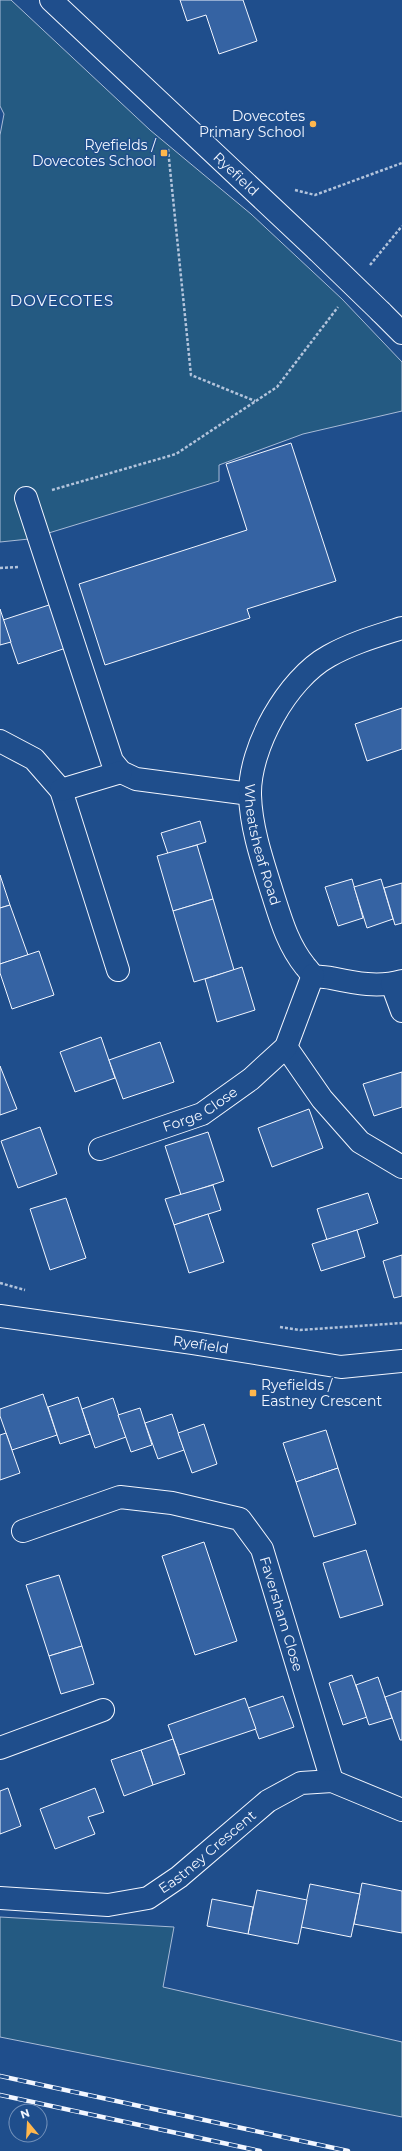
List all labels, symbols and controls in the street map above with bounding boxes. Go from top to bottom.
place label: Dovecotes Primary School [199,107,305,141]
marker: Dovecotes Primary School [308,119,318,129]
place label: Ryefields / Dovecotes School [32,136,157,170]
marker: Ryefields / Dovecotes School [159,148,169,158]
street label: Ryefield [209,148,263,200]
district label: DOVECOTES [10,291,114,310]
street label: Wheatsheaf Road [241,783,285,908]
street label: Forge Close [160,1083,241,1136]
street label: Ryefield [172,1331,230,1358]
place label: Ryefields / Eastney Crescent [261,1376,382,1410]
marker: Ryefields / Eastney Crescent [248,1388,258,1398]
street label: Faversham Close [256,1554,307,1674]
street label: Eastney Crescent [155,1806,260,1897]
north arrow [8,2103,48,2143]
text: N [19,2105,31,2122]

